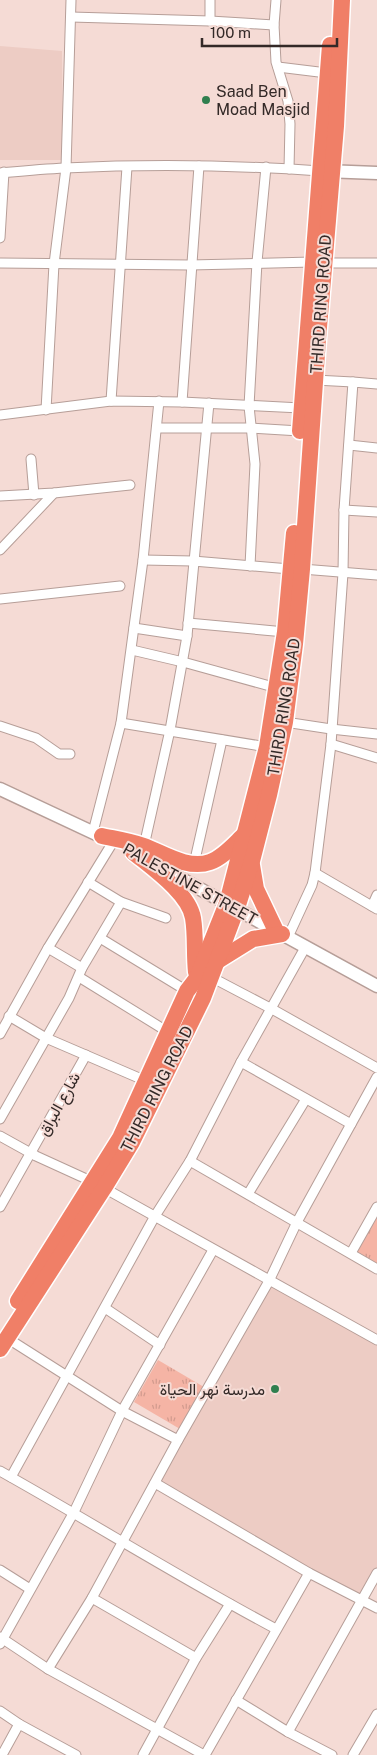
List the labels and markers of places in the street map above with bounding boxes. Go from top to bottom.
place label: Saad Ben Moad Masjid [216,82,310,119]
marker: Saad Ben Moad Masjid [200,94,212,106]
place label: مدرسة نهر الحياة [160,1380,265,1400]
marker: مدرسة نهر الحياة [269,1383,281,1395]

